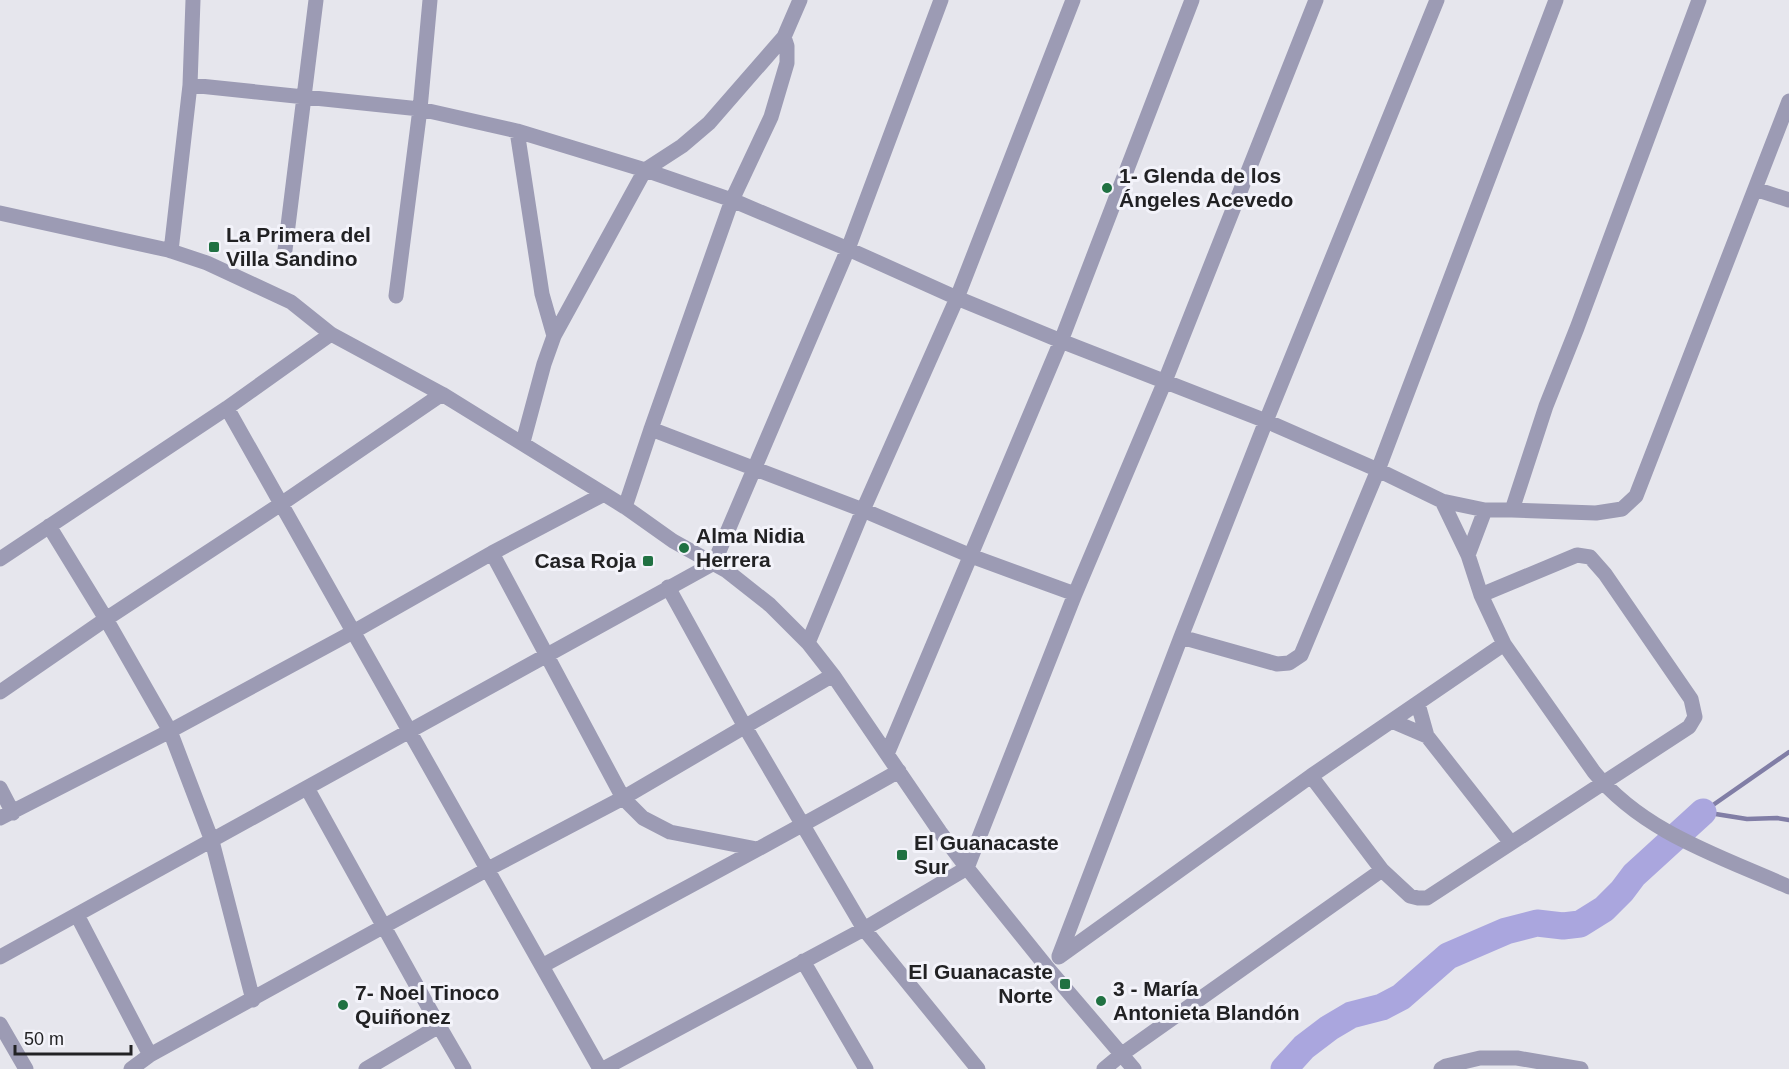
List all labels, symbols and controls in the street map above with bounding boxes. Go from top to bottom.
place label: 1- Glenda de los Ángeles Acevedo [1119,164,1293,211]
marker: 1- Glenda de los Ángeles Acevedo [1100,181,1114,195]
place label: La Primera del Villa Sandino [226,223,371,270]
marker: La Primera del Villa Sandino [207,240,221,254]
place label: Alma Nidia Herrera [696,524,805,571]
marker: Alma Nidia Herrera [677,541,691,555]
place label: Casa Roja [534,549,636,572]
marker: Casa Roja [641,554,655,568]
place label: El Guanacaste Sur [914,831,1059,878]
marker: El Guanacaste Sur [895,848,909,862]
place label: El Guanacaste Norte [908,960,1053,1007]
marker: El Guanacaste Norte [1058,977,1072,991]
place label: 3 - María Antonieta Blandón [1113,977,1300,1024]
place label: 7- Noel Tinoco Quiñonez [355,981,499,1028]
marker: 3 - María Antonieta Blandón [1094,994,1108,1008]
marker: 7- Noel Tinoco Quiñonez [336,998,350,1012]
scale bar [15,1018,130,1056]
text: 50 m [24,1029,64,1049]

